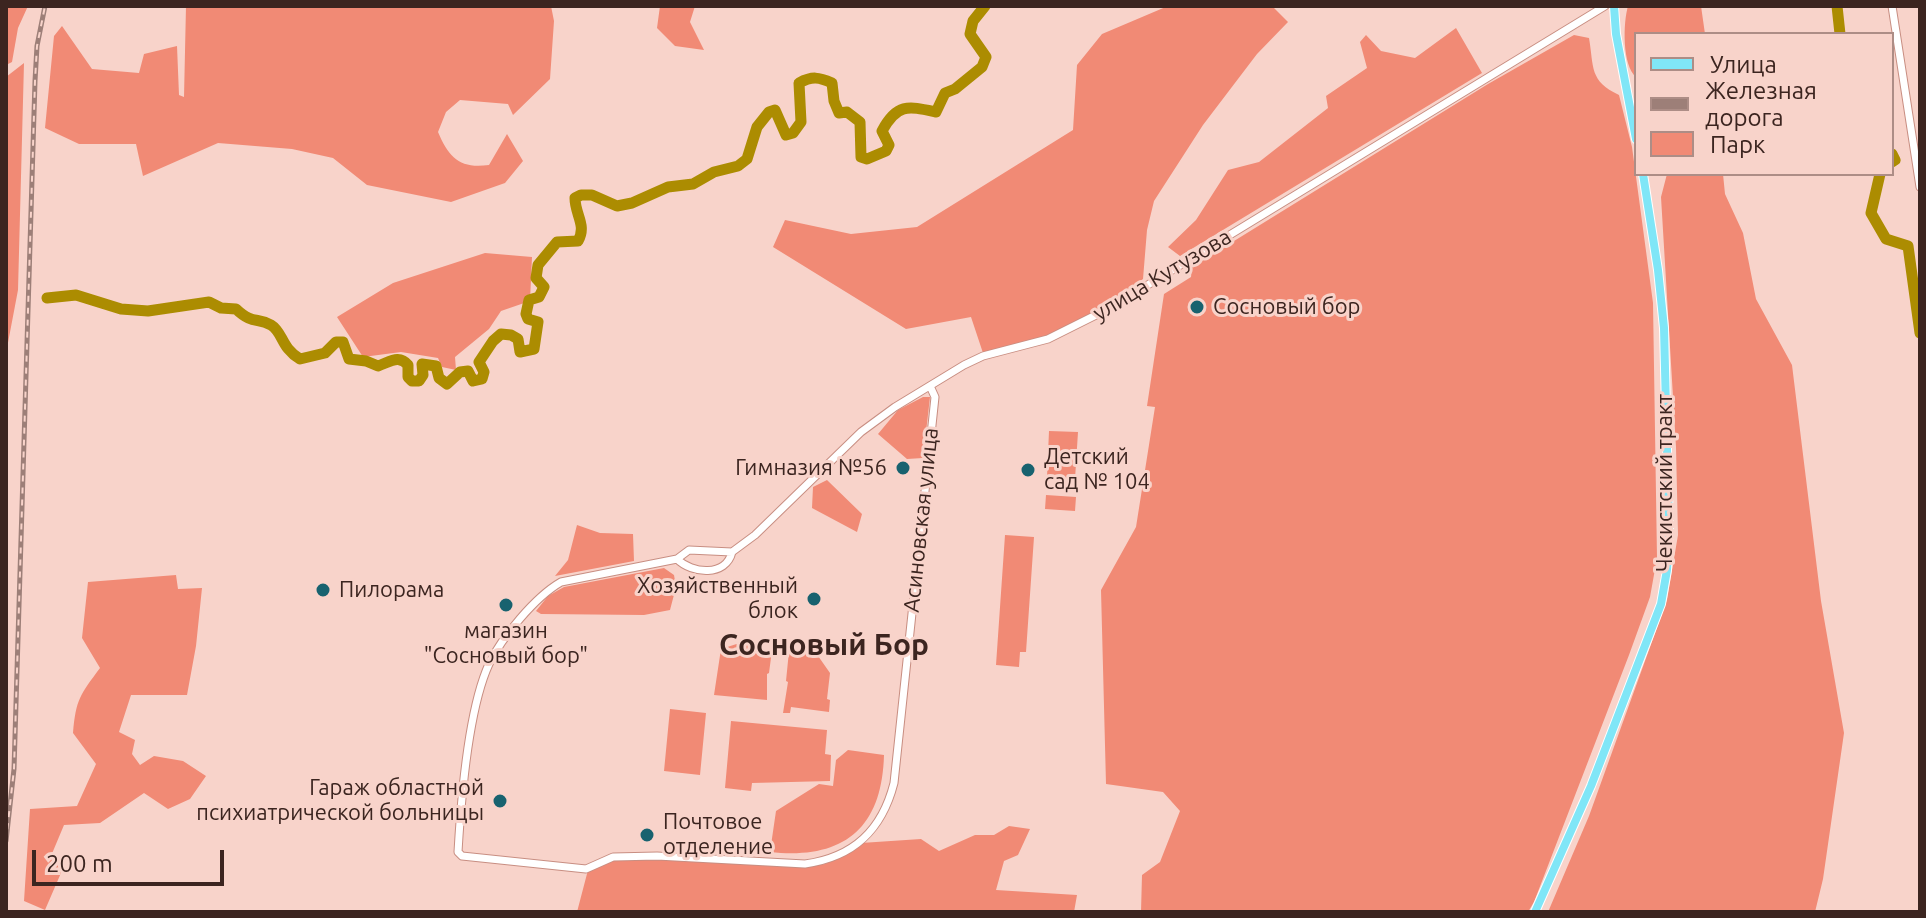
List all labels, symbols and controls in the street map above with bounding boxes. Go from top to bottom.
legend [1634,32,1894,176]
text: Улица [1710,51,1777,78]
text: Железная дорога [1705,77,1817,131]
text: Парк [1710,131,1765,158]
street label: улица Кутузова [1088,223,1236,327]
place label: Сосновый бор [1213,294,1360,320]
marker: Сосновый бор [1188,298,1206,316]
street label: Чекистский тракт [1652,394,1678,572]
street label: Асиновская улица [898,426,944,614]
place label: Детский сад № 104 [1044,444,1150,496]
place label: Гимназия №56 [735,455,887,481]
marker: Гимназия №56 [894,459,912,477]
marker: Детский сад № 104 [1019,461,1037,479]
place label: Хозяйственный блок [637,573,798,624]
place label: Пилорама [339,577,444,603]
marker: Пилорама [314,581,332,599]
marker: Хозяйственный блок [805,590,823,608]
marker: магазин "Сосновый бор" [497,596,515,614]
place label: магазин "Сосновый бор" [424,618,588,670]
district label: Сосновый Бор [719,627,929,663]
place label: Гараж областной психиатрической больницы [196,775,484,826]
marker: Гараж областной психиатрической больницы [491,792,509,810]
place label: Почтовое отделение [663,809,773,860]
marker: Почтовое отделение [638,826,656,844]
scale bar [36,834,228,884]
text: 200 m [46,850,113,877]

